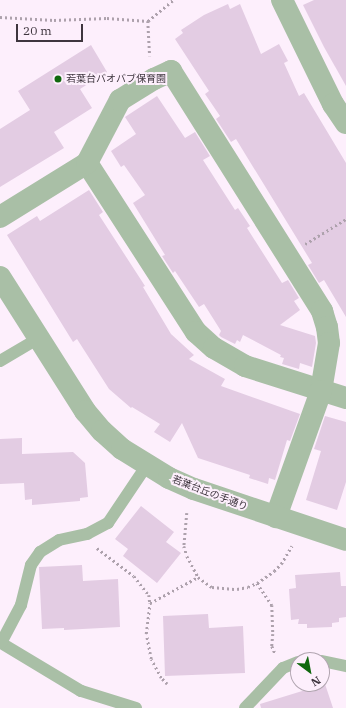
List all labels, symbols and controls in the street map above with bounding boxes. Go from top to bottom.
scale bar [18,16,85,42]
text: 20 m [23,23,52,38]
place label: 若葉台バオバブ保育園 [66,73,166,85]
marker: 若葉台バオバブ保育園 [53,74,63,84]
street label: 若葉台丘の手通り [171,473,249,513]
north arrow [290,652,330,692]
text: N [308,673,323,690]

